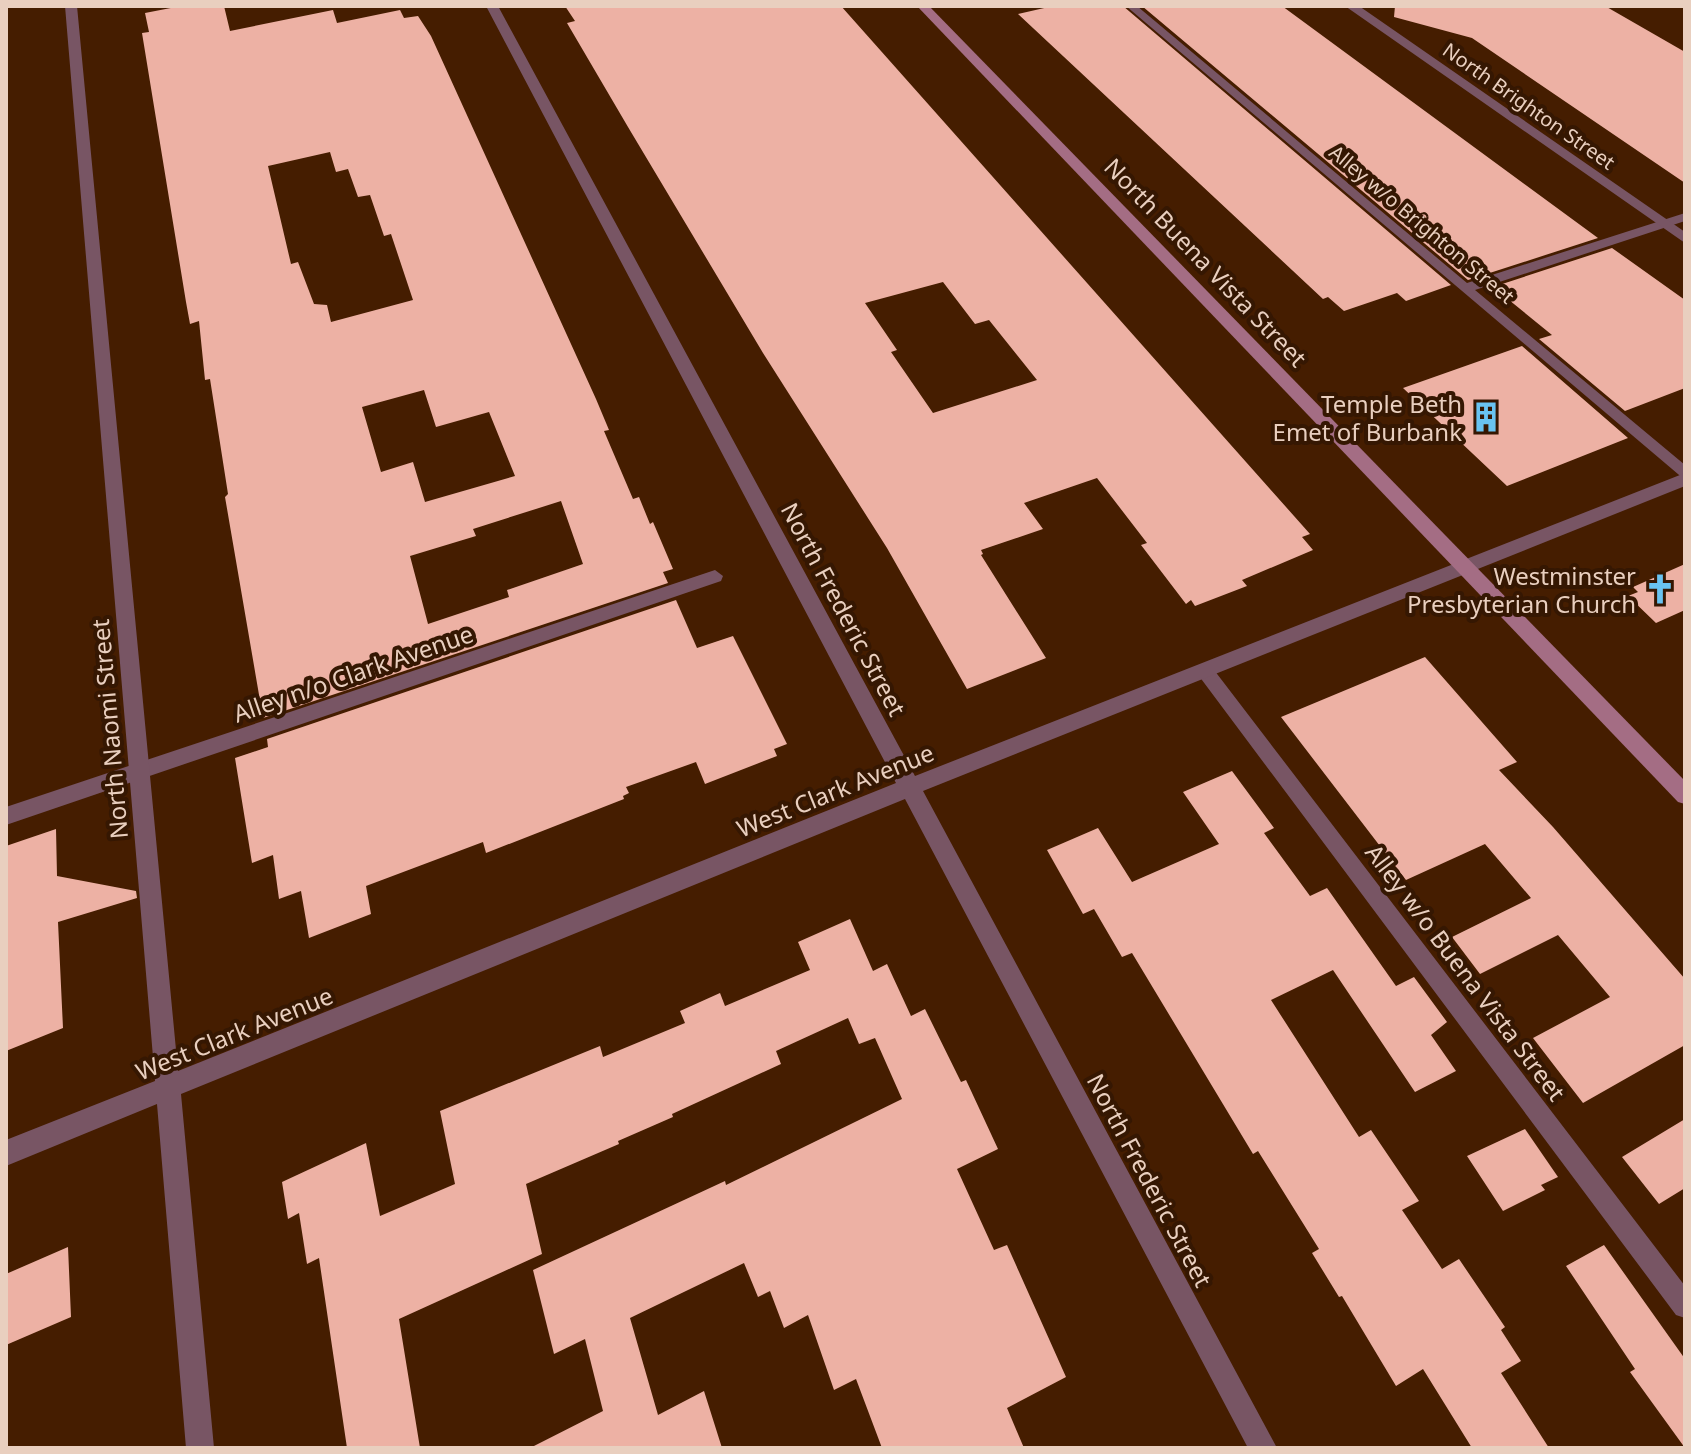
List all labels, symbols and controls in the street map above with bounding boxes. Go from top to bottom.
street label: North Brighton Street [1438,36,1620,176]
street label: Alley w/o Brighton Street [1324,139,1520,309]
street label: North Buena Vista Street [1097,150,1315,374]
place label: Temple Beth Emet of Burbank [1273,387,1462,448]
building icon: Temple Beth Emet of Burbank [1469,400,1503,434]
street label: North Frederic Street [774,497,914,722]
place label: Westminster Presbyterian Church [1407,559,1636,620]
church icon: Westminster Presbyterian Church [1643,572,1677,606]
street label: Alley n/o Clark Avenue [229,616,477,730]
street label: North Naomi Street [83,617,135,840]
street label: West Clark Avenue [732,735,938,845]
street label: Alley w/o Buena Vista Street [1358,837,1574,1107]
street label: West Clark Avenue [131,978,337,1088]
street label: North Frederic Street [1080,1068,1220,1293]

